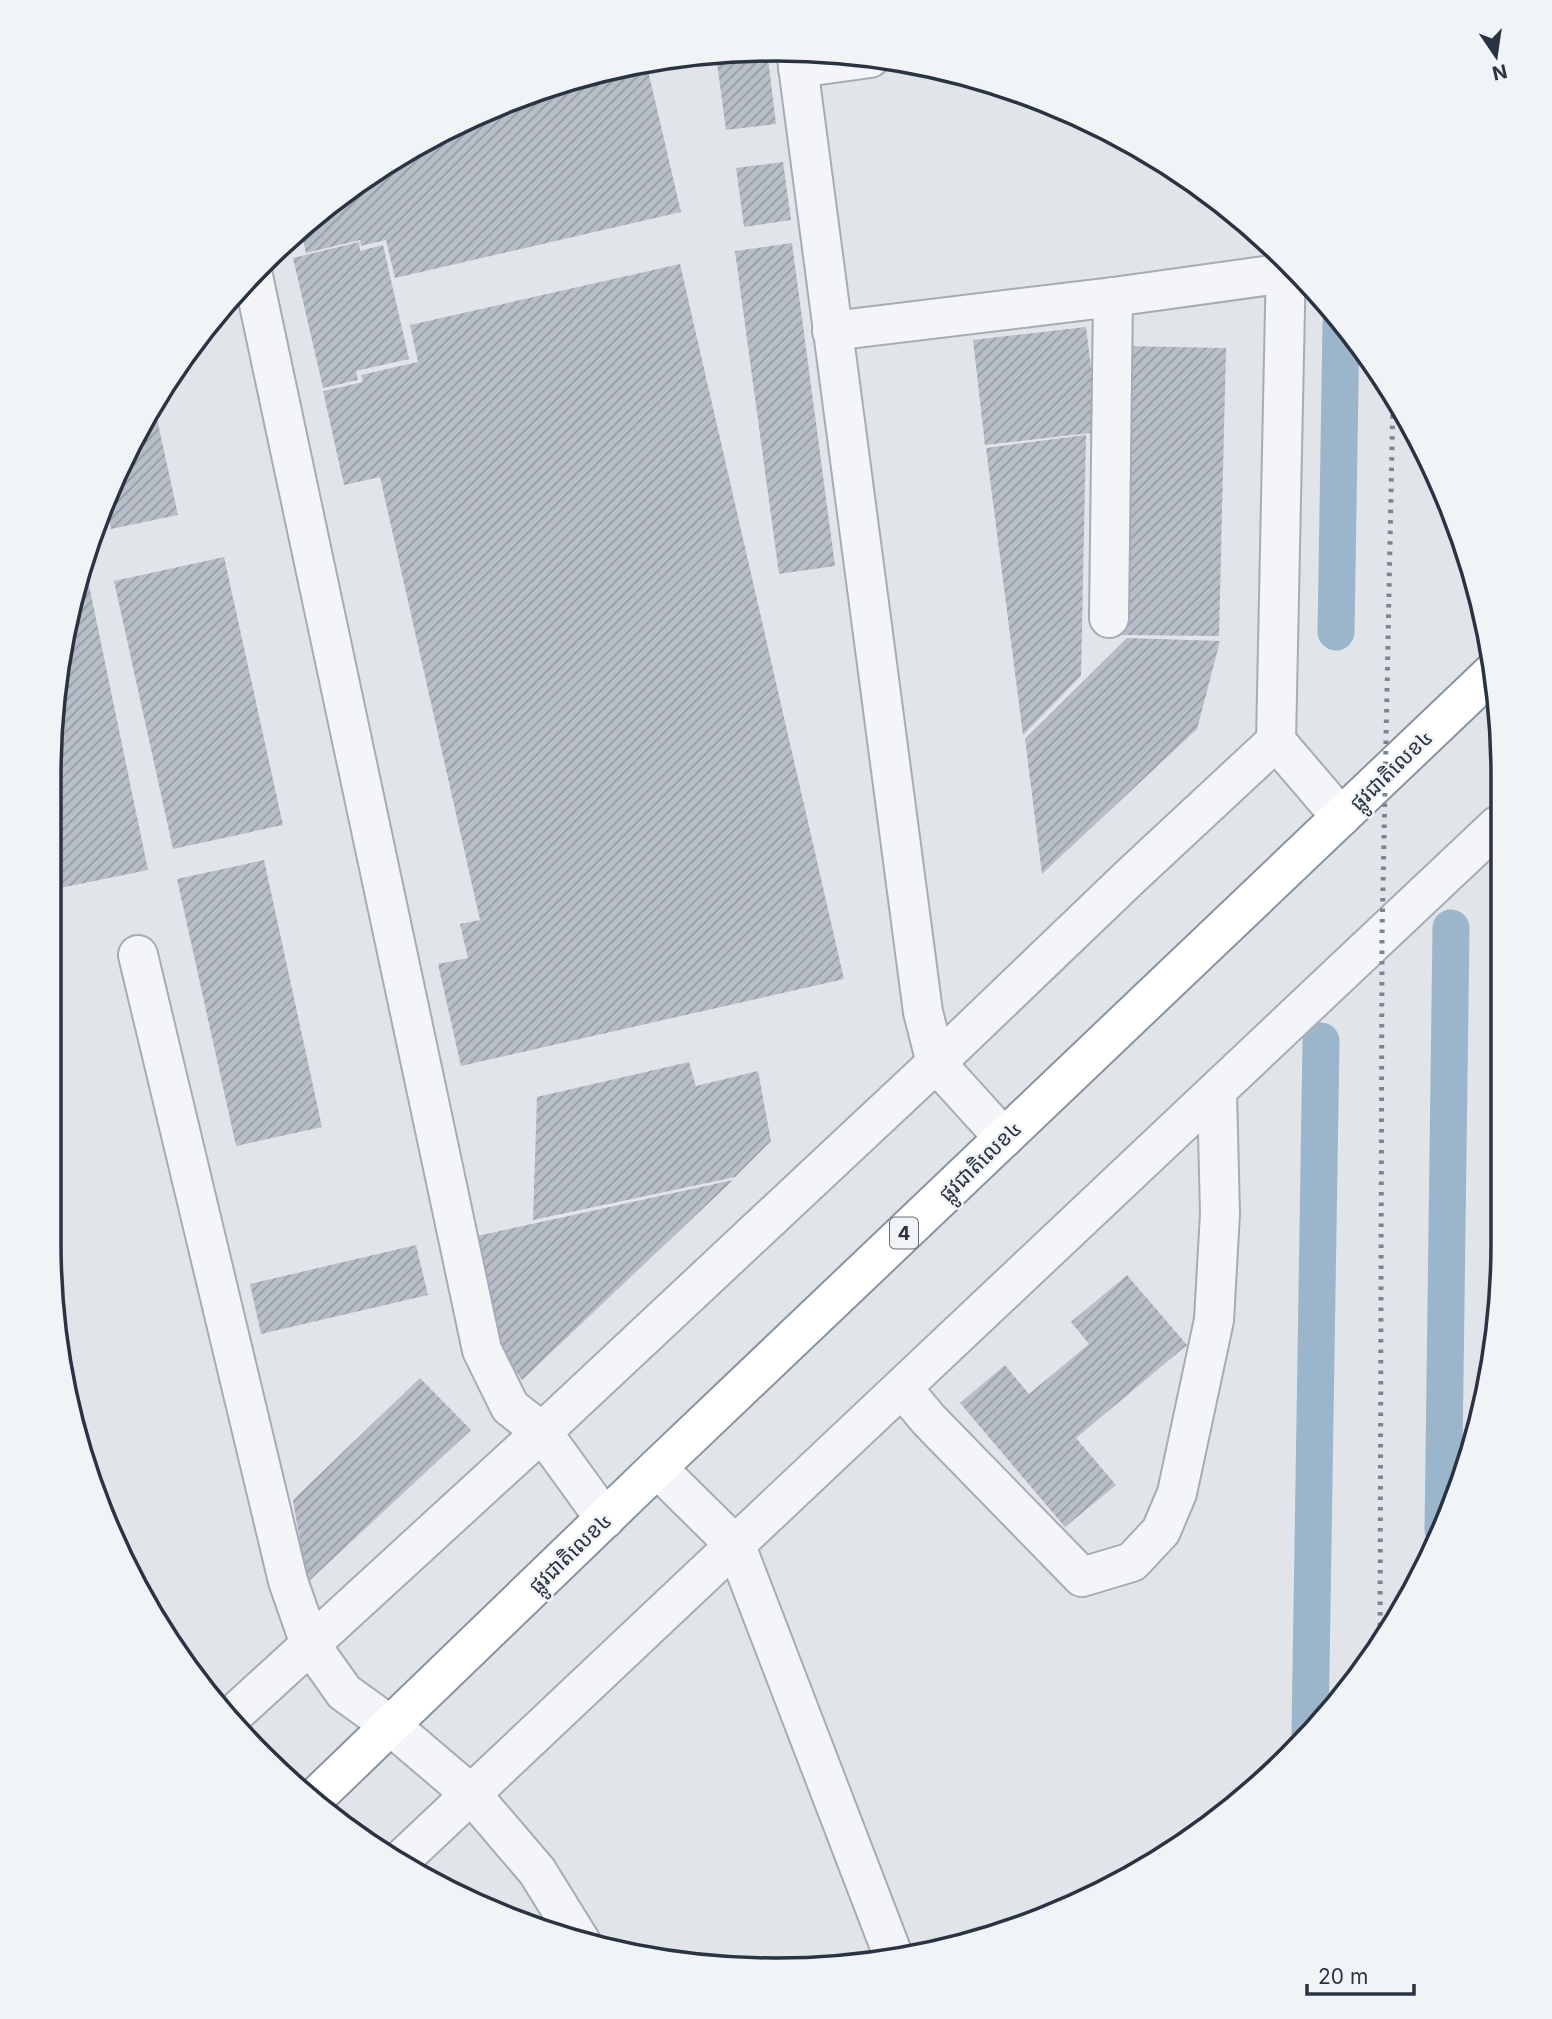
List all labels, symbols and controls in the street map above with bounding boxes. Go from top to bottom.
north arrow [1461,21,1531,91]
text: N [1490,59,1509,85]
street label: ផ្លូវជាតិលេខ៤ [1345,725,1443,821]
street label: ផ្លូវជាតិលេខ៤ [934,1116,1032,1212]
road number: 4 [890,1218,918,1248]
street label: ផ្លូវជាតិលេខ៤ [524,1508,622,1604]
scale bar [1307,1952,1414,1996]
text: 20 m [1318,1964,1368,1989]

